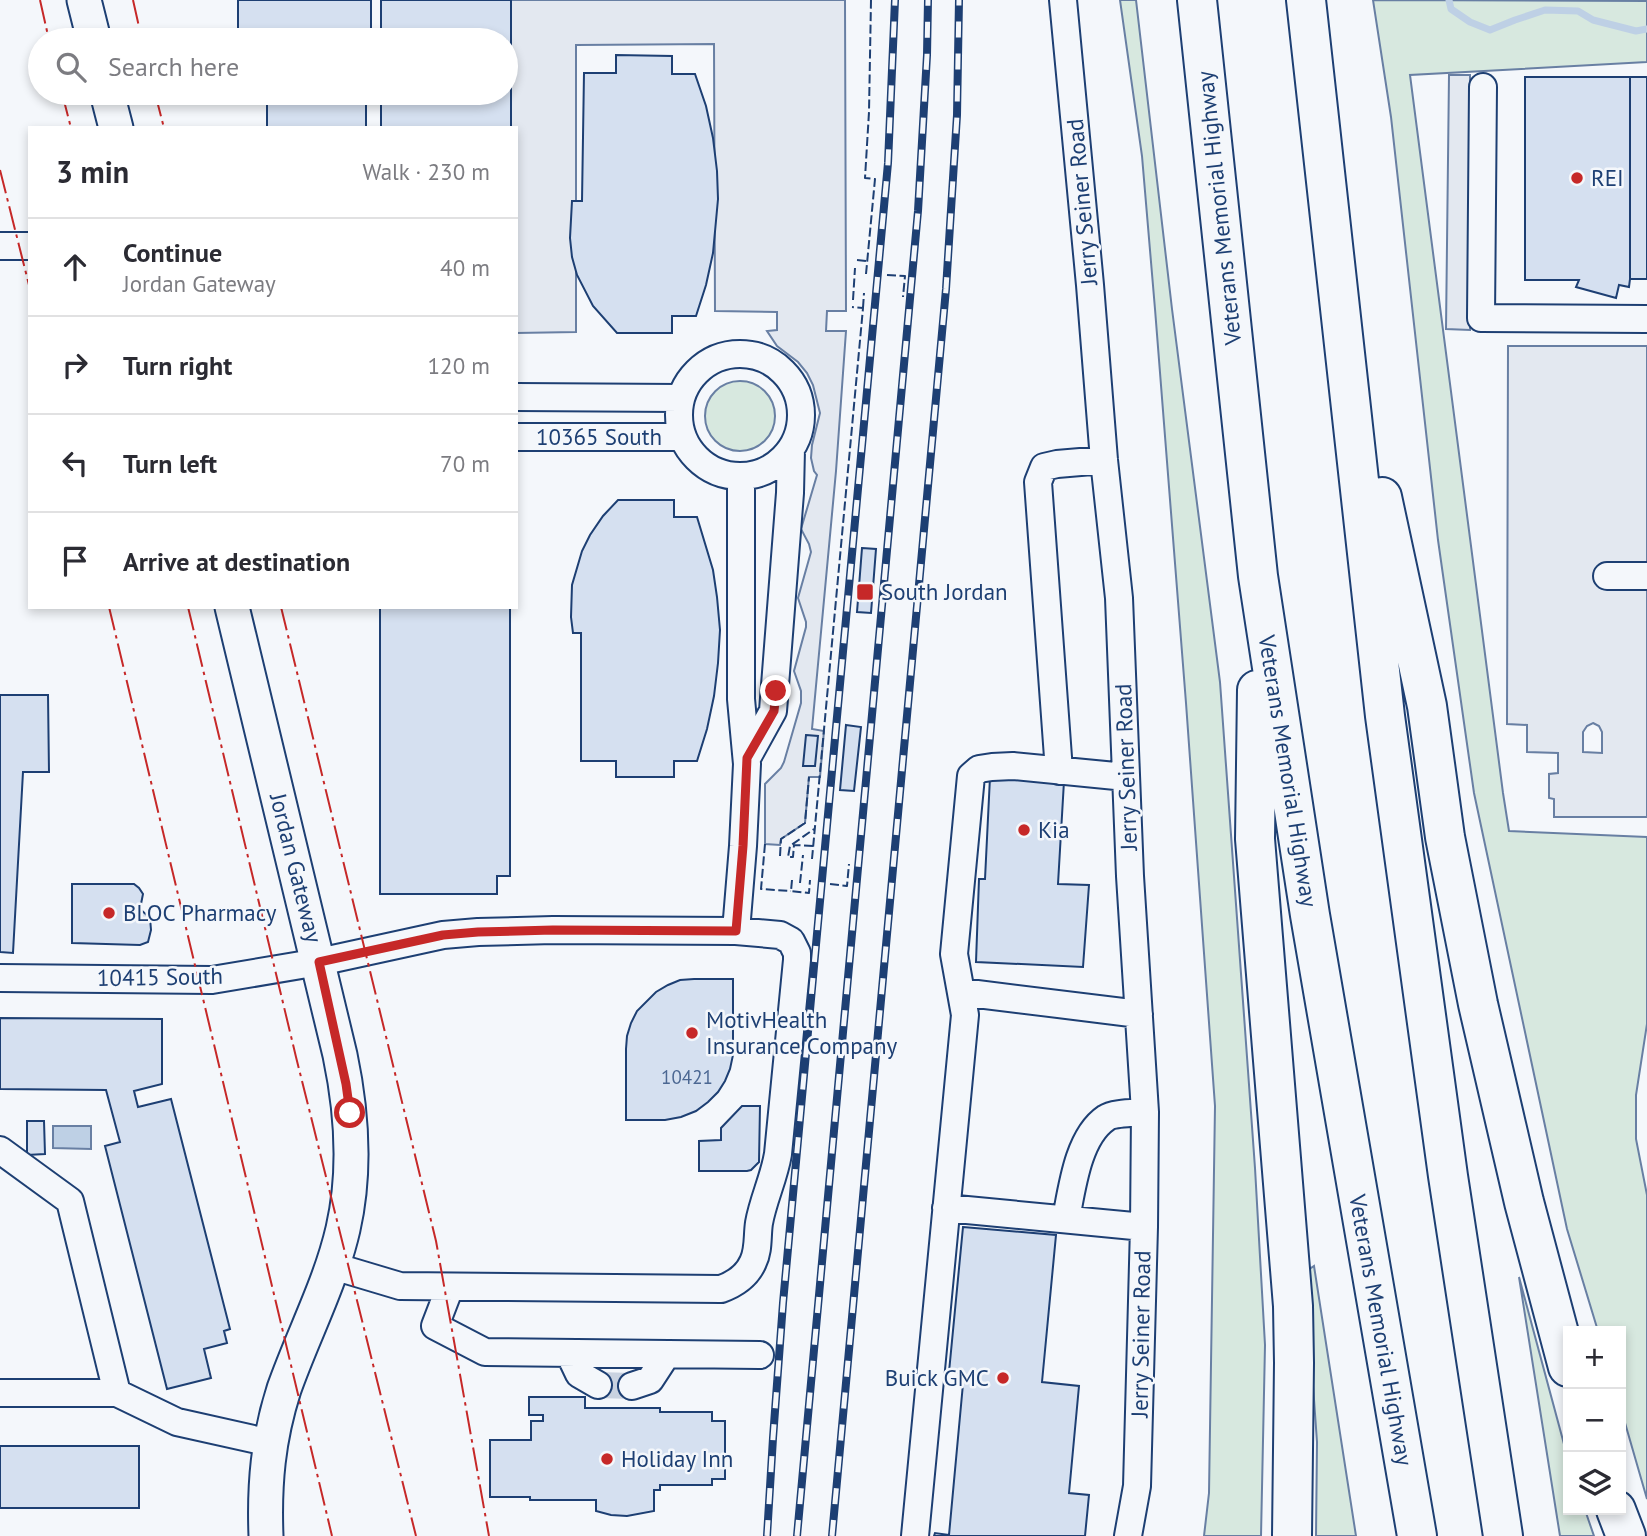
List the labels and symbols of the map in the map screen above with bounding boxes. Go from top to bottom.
street label: Veterans Memorial Highway [1190,70,1247,347]
street label: Jerry Seiner Road [1060,118,1103,288]
place label: REI [1591,163,1624,192]
marker: REI [1569,170,1585,186]
street label: 10365 South [536,422,662,451]
place label: South Jordan [881,577,1008,606]
marker: South Jordan [855,582,875,602]
street label: Veterans Memorial Highway [1253,632,1324,909]
route end [760,675,791,706]
street label: Jerry Seiner Road [1108,683,1143,852]
street label: Jordan Gateway [264,789,329,946]
place label: Kia [1038,815,1070,844]
marker: Kia [1016,822,1032,838]
place label: BLOC Pharmacy [123,898,277,927]
marker: BLOC Pharmacy [101,905,117,921]
street label: 10415 South [97,961,223,992]
place label: MotivHealth Insurance Company [706,1005,898,1060]
marker: MotivHealth Insurance Company [684,1025,700,1041]
house number: 10421 [661,1065,713,1089]
route start [334,1097,365,1128]
street label: Veterans Memorial Highway [1343,1191,1420,1468]
street label: Jerry Seiner Road [1125,1250,1156,1419]
place label: Buick GMC [885,1363,989,1392]
marker: Buick GMC [995,1370,1011,1386]
place label: Holiday Inn [621,1444,733,1473]
marker: Holiday Inn [599,1451,615,1467]

